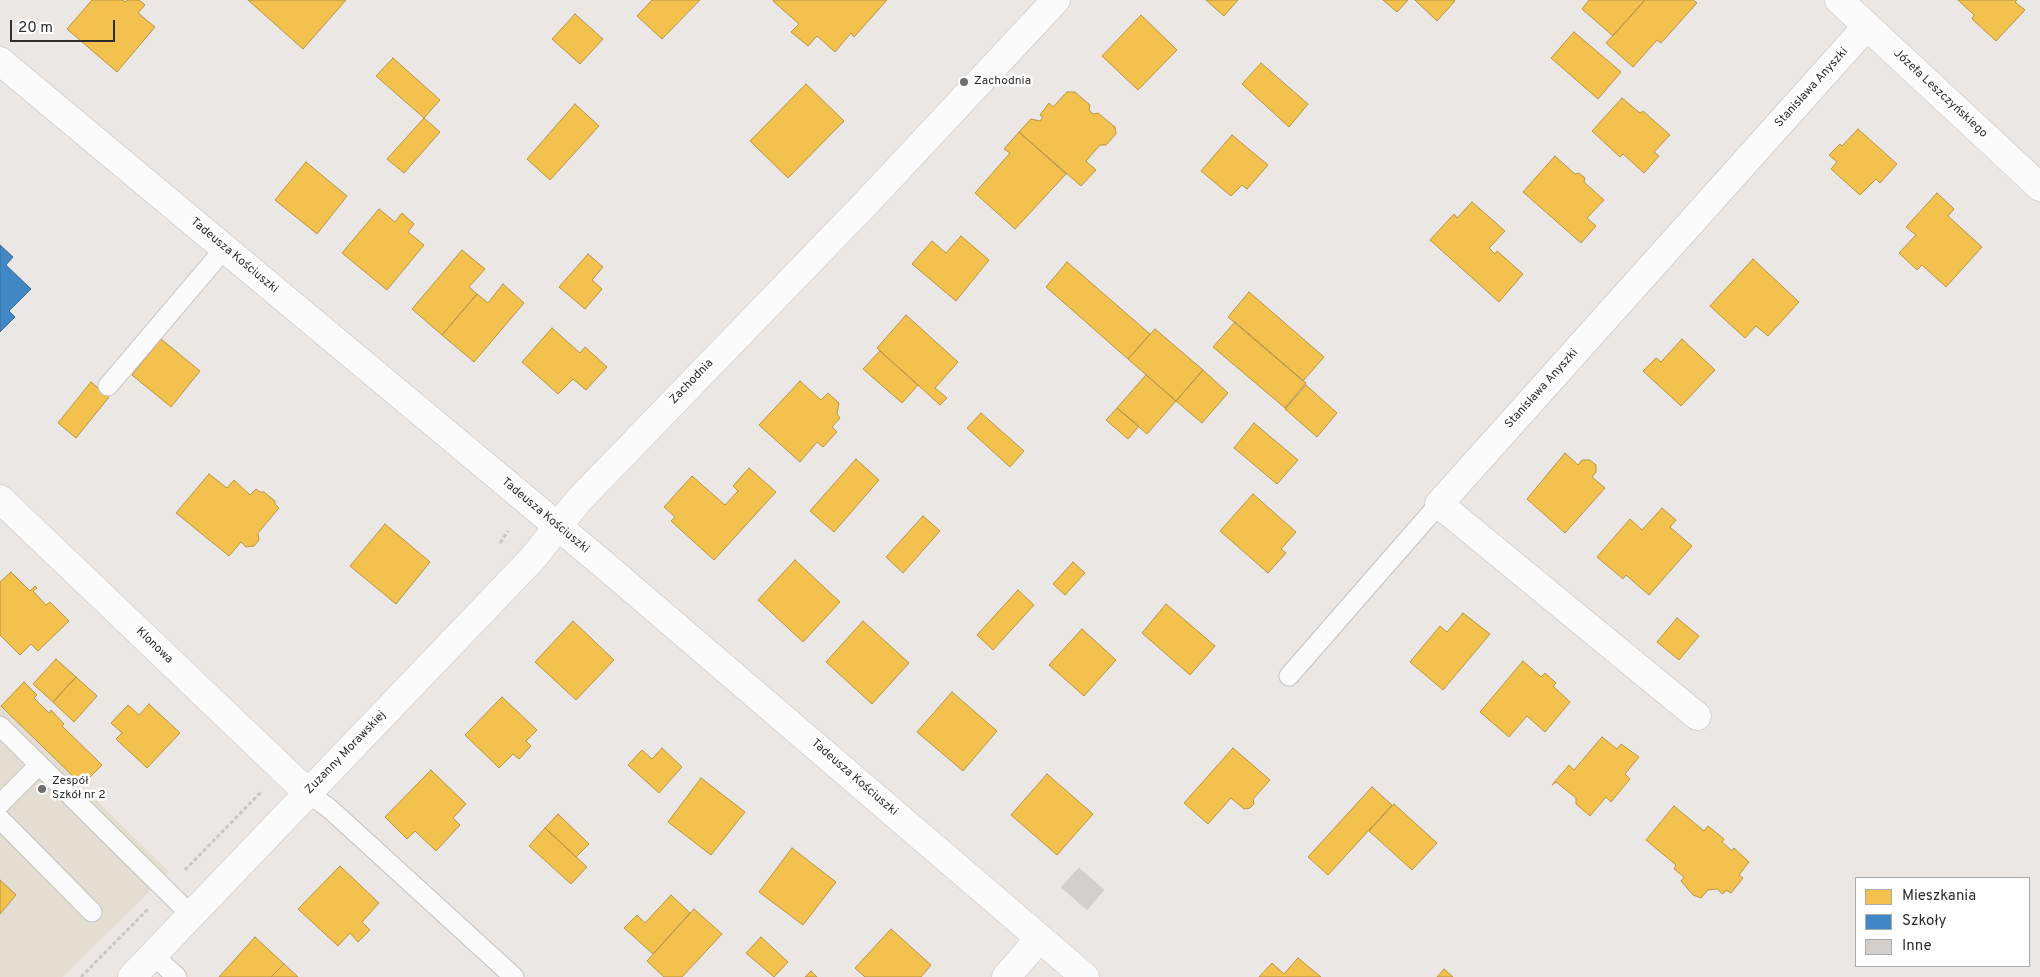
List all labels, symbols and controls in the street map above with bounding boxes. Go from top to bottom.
scale bar [12,10,118,42]
text: 20 m [18,19,53,38]
street label: Stanisława Anyszki [1772,45,1852,131]
street label: Józefa Leszczyńskiego [1890,47,1990,141]
place label: Zachodnia [974,75,1031,89]
marker: Zachodnia [958,76,970,88]
street label: Tadeusza Kościuszki [187,215,281,297]
street label: Stanisława Anyszki [1502,346,1582,432]
street label: Zachodnia [667,357,717,407]
street label: Tadeusza Kościuszki [498,475,592,557]
street label: Klonowa [132,625,176,667]
street label: Zuzanny Morawskiej [303,708,389,798]
street label: Tadeusza Kościuszki [808,736,900,820]
place label: Zespół Szkół nr 2 [52,775,106,803]
marker: Zespół Szkół nr 2 [36,783,48,795]
legend [1855,877,2030,967]
text: Mieszkania [1902,887,1976,906]
text: Szkoły [1902,912,1946,931]
text: Inne [1902,937,1932,956]

